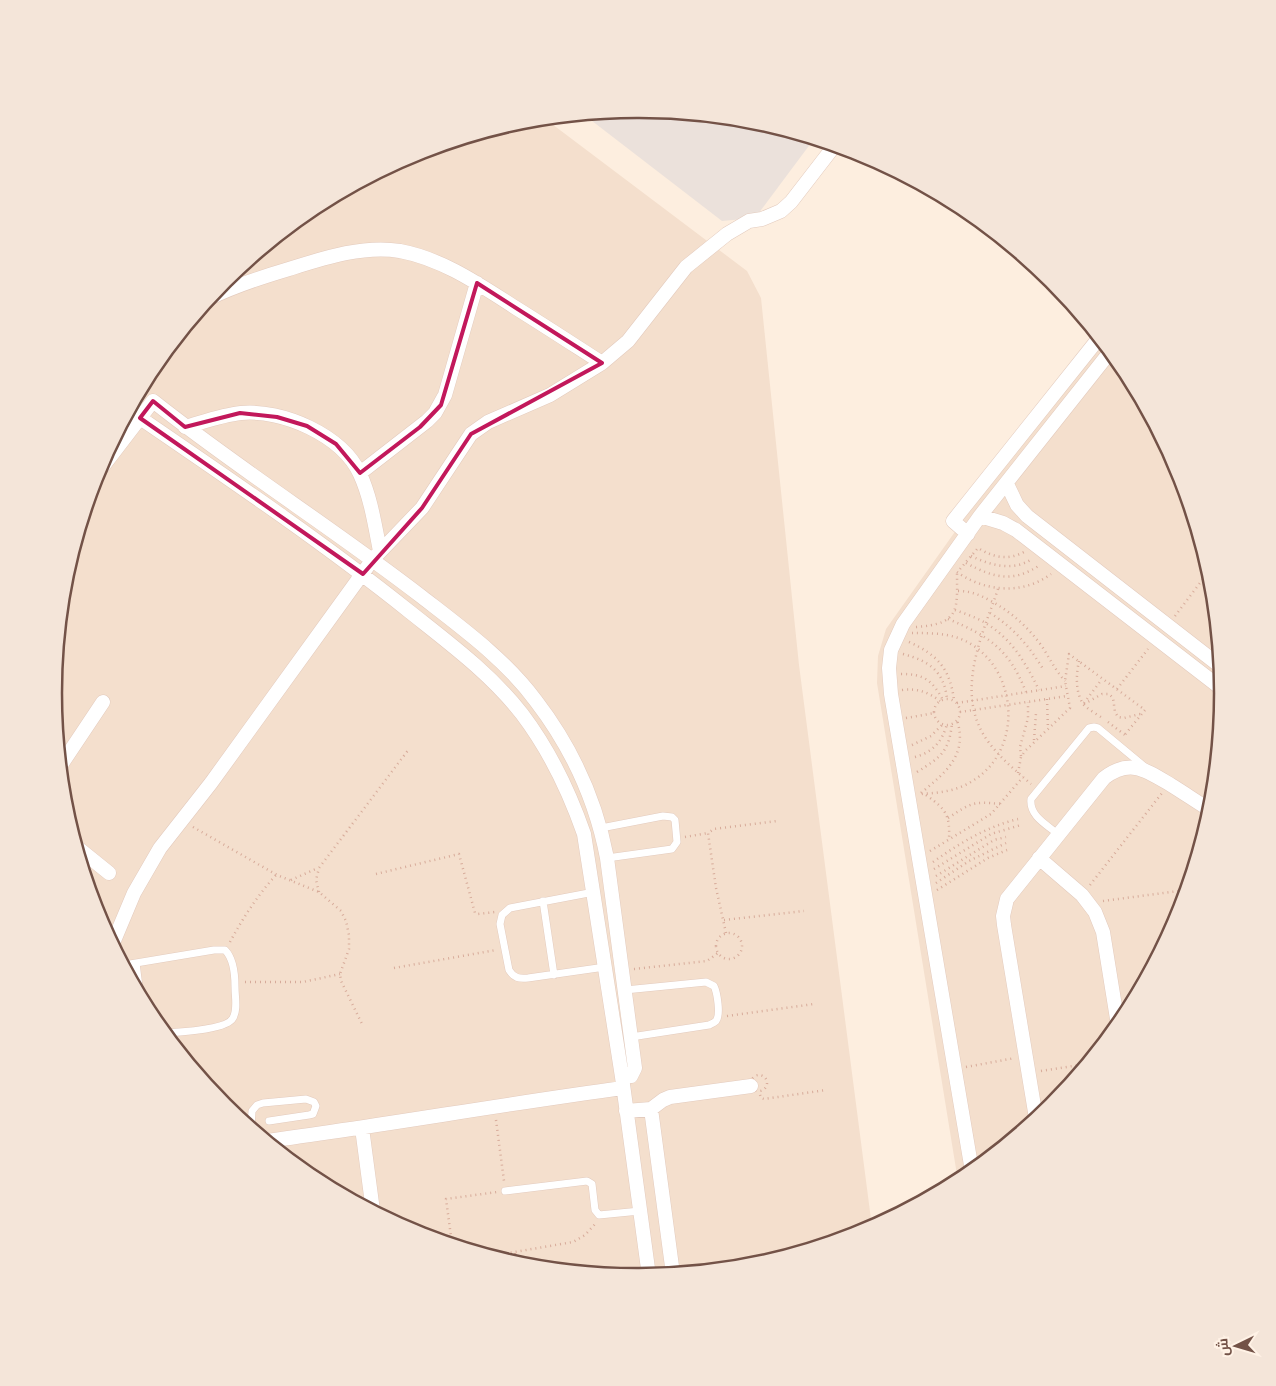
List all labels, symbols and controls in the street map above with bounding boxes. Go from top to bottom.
north arrow [1211,1321,1261,1371]
text: ش [1213,1337,1233,1357]

